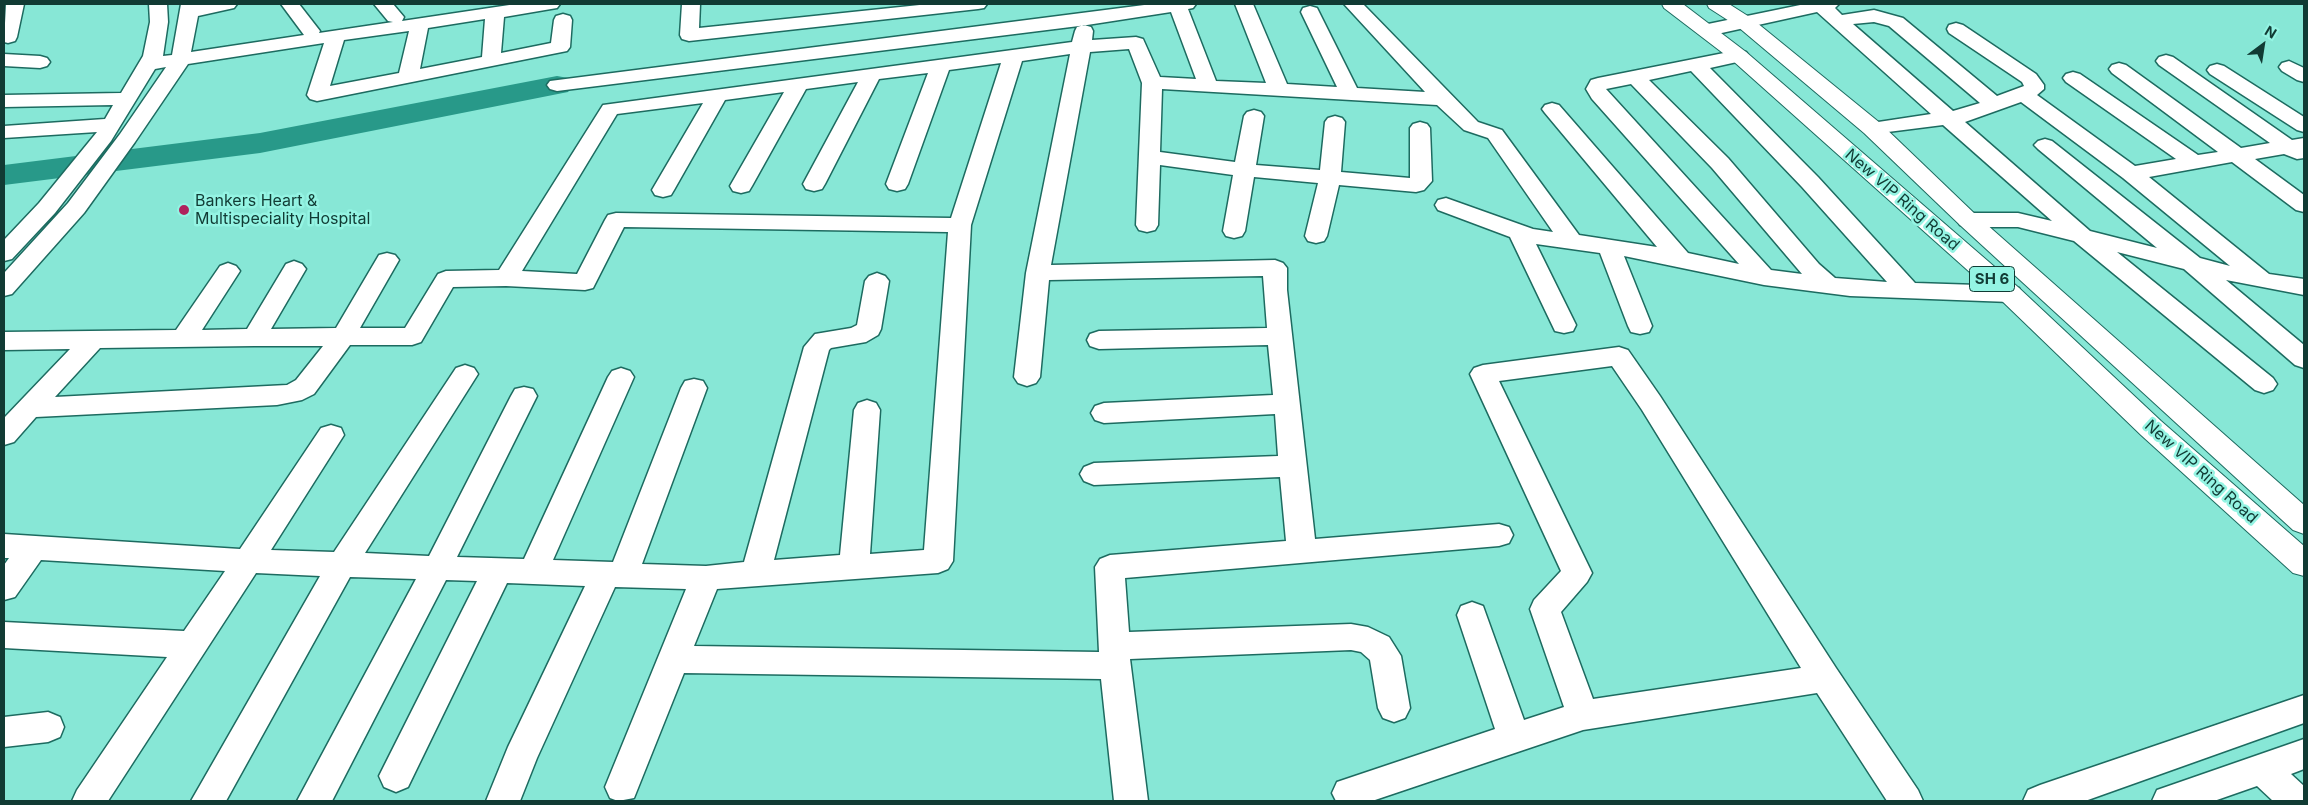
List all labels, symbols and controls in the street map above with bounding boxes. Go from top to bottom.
north arrow [2238,20,2288,70]
text: N [2262,22,2280,42]
street label: New VIP Ring Road [1841,145,1963,255]
place label: Bankers Heart & Multispeciality Hospital [195,191,370,229]
marker: Bankers Heart & Multispeciality Hospital [177,203,191,217]
road number: SH 6 [1970,266,2014,292]
street label: New VIP Ring Road [2141,416,2261,528]

